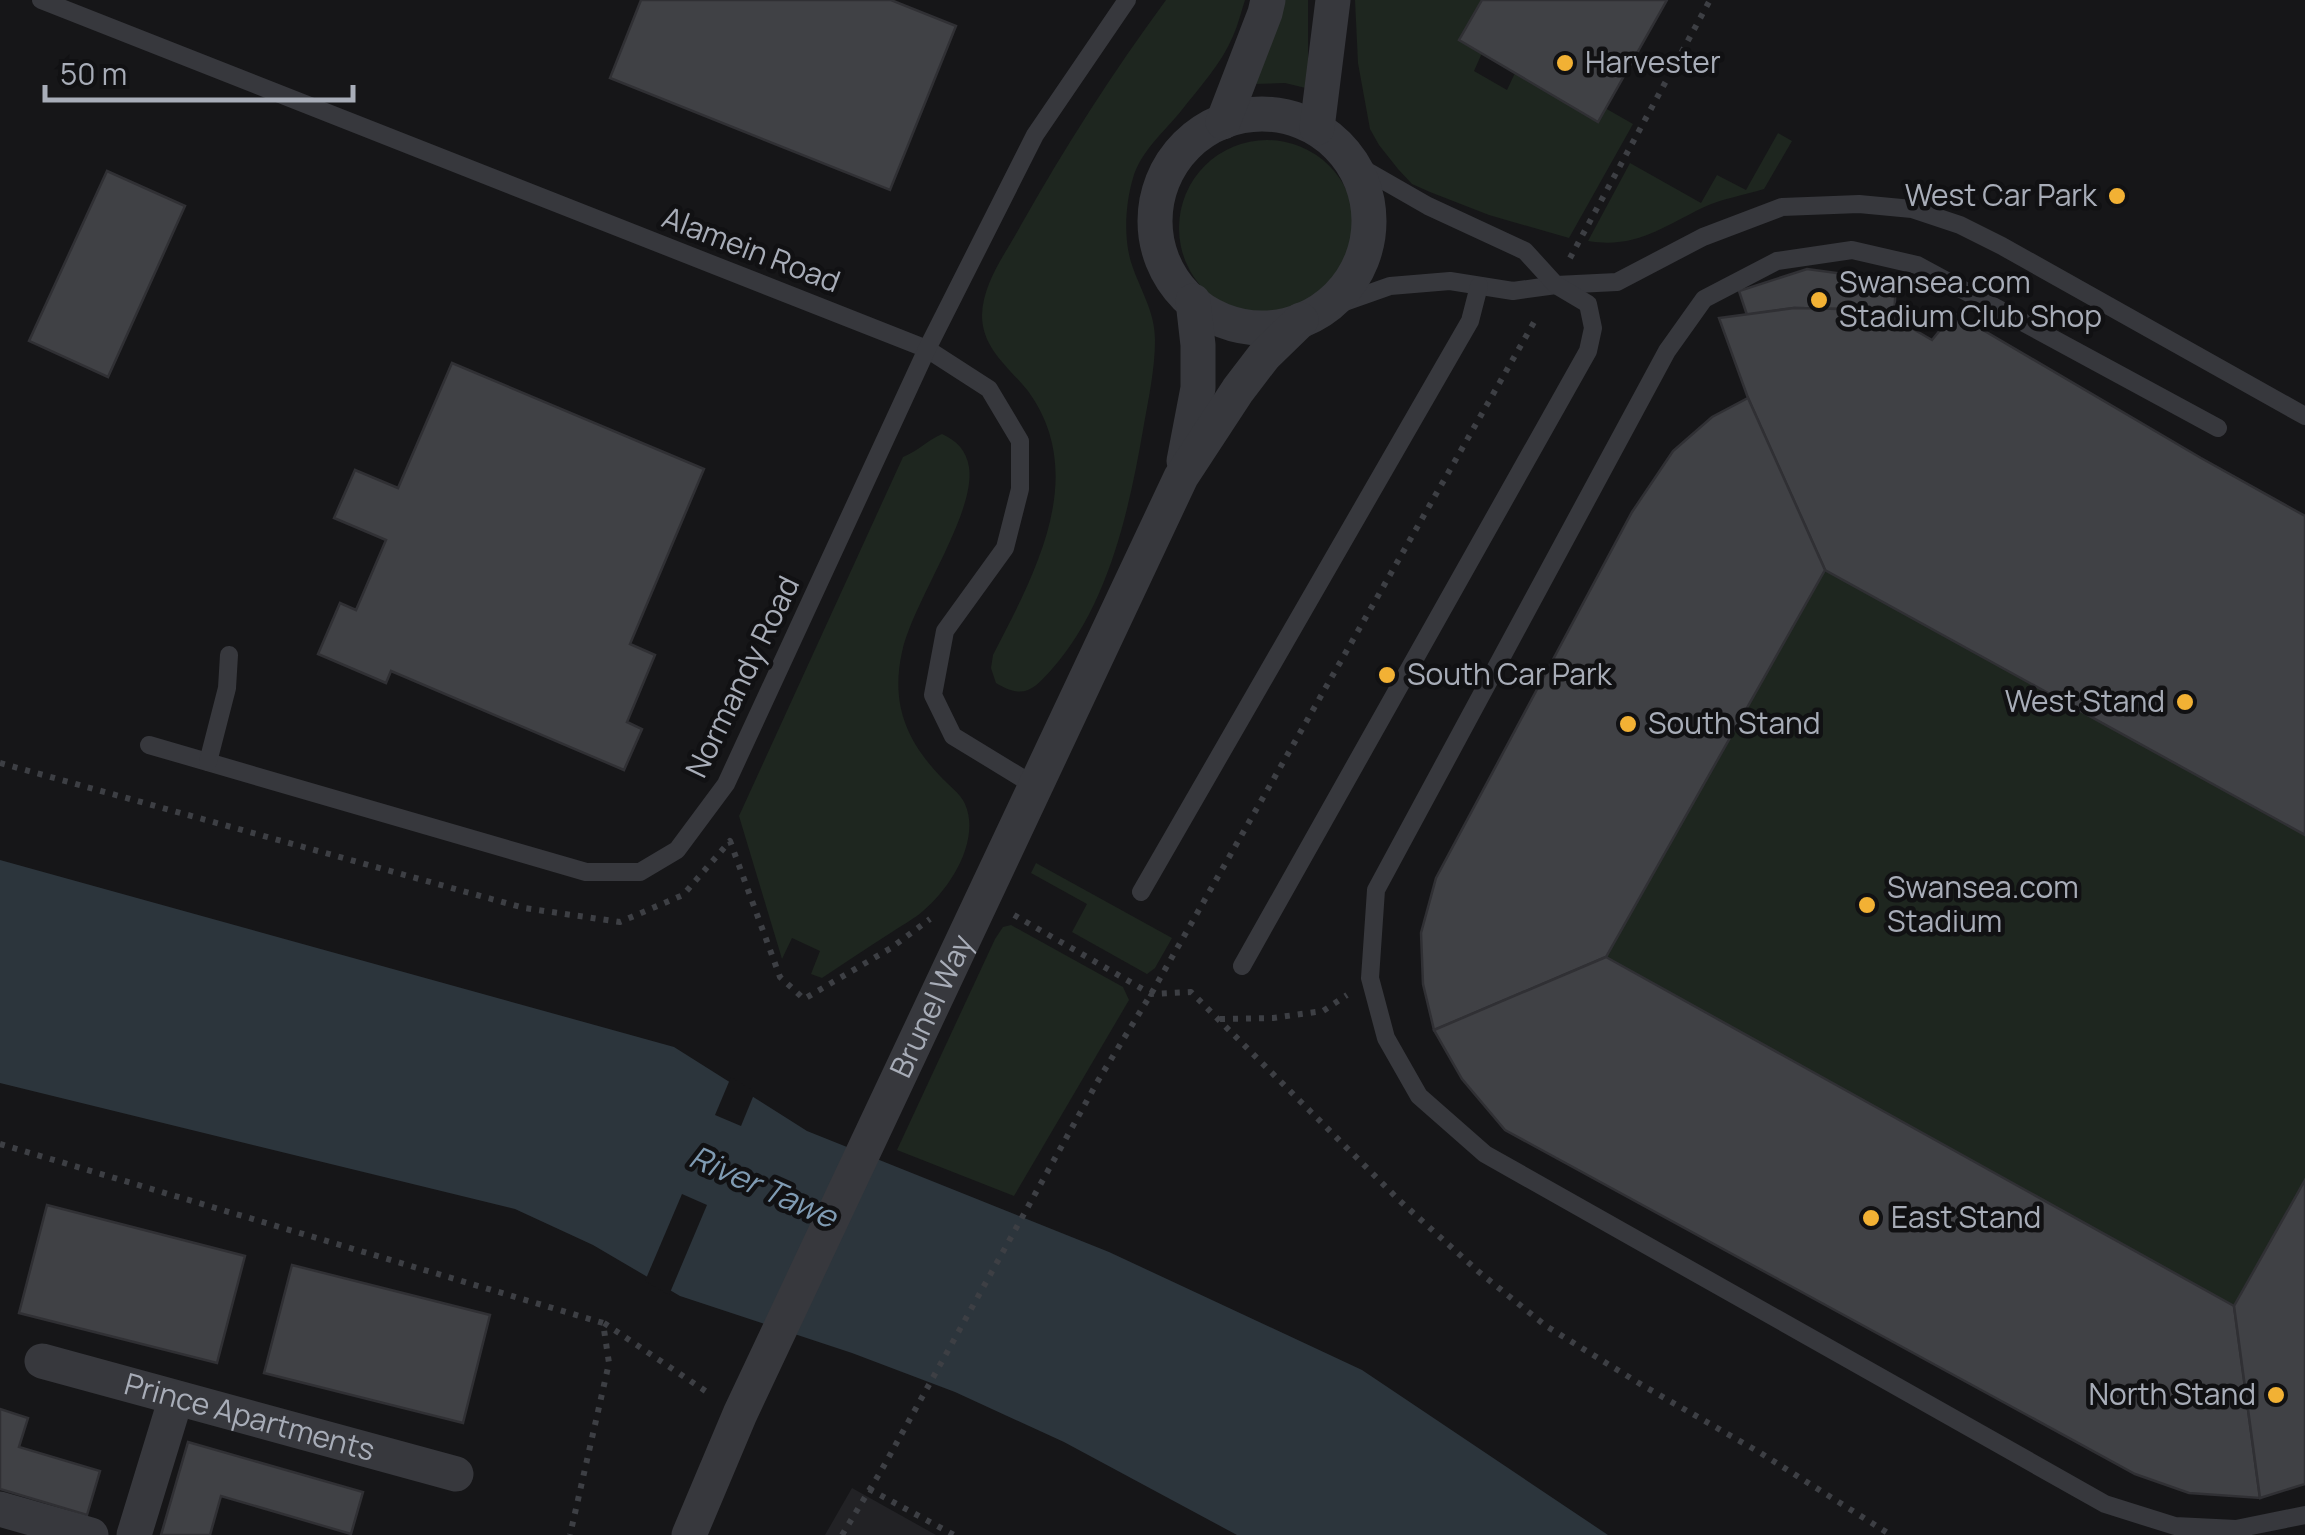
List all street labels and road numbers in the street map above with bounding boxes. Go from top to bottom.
street label: Alamein Road [657,196,846,301]
street label: Normandy Road [675,569,808,784]
street label: Brunel Way [879,927,982,1084]
street label: Prince Apartments [120,1362,380,1470]

